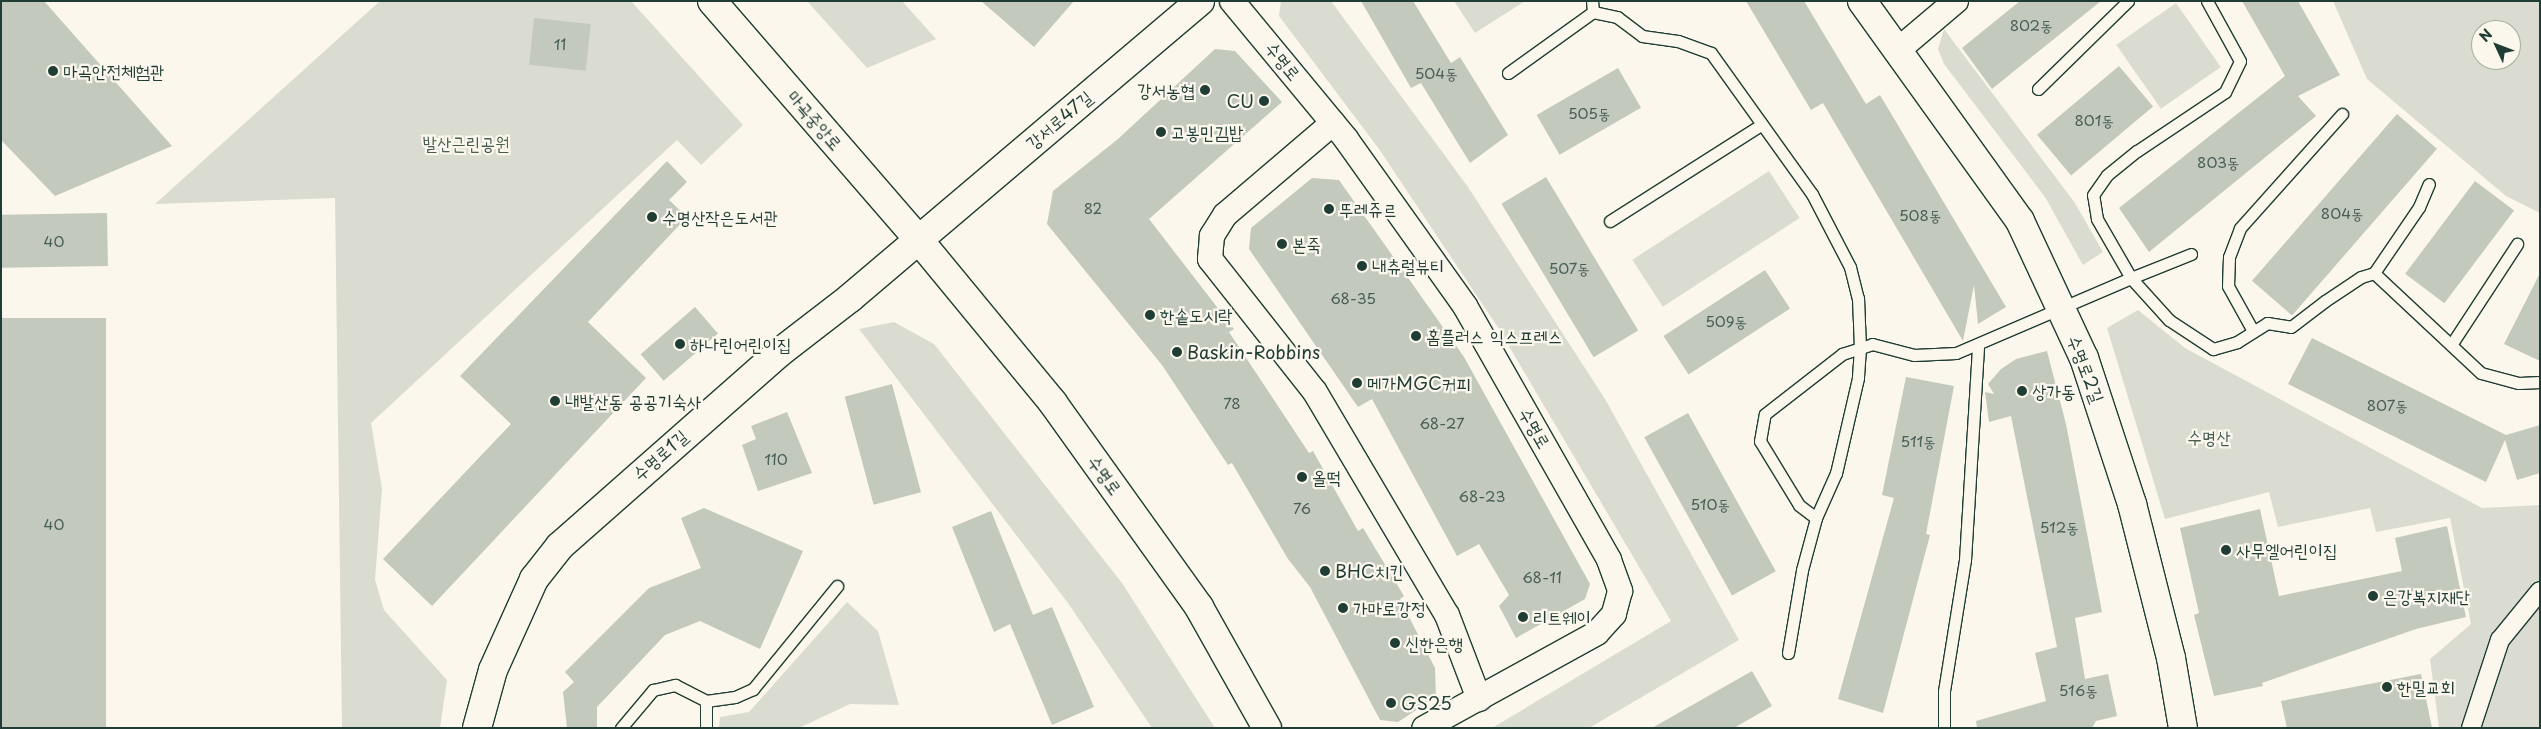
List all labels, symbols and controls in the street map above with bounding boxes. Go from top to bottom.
house number: 802동 [2010,16,2052,34]
north arrow [2471,20,2521,70]
text: N [2474,24,2497,46]
house number: 11 [554,35,566,53]
street label: 수명로 [1261,37,1305,85]
place label: 마곡안전체험관 [63,60,164,82]
house number: 504동 [1415,64,1457,82]
marker: 마곡안전체험관 [47,65,59,77]
place label: 강서농협 [1137,79,1195,101]
marker: 강서농협 [1199,84,1211,96]
street label: 마곡중앙로 [783,86,847,154]
street label: 강서로47길 [1022,86,1096,154]
place label: CU [1227,90,1254,112]
marker: CU [1258,95,1270,107]
house number: 505동 [1568,104,1610,122]
house number: 801동 [2074,111,2114,129]
place label: 고봉민김밥 [1171,121,1243,143]
marker: 고봉민김밥 [1155,126,1167,138]
park label: 발산근린공원 [423,132,509,154]
house number: 803동 [2197,153,2239,171]
place label: 뚜레쥬르 [1339,198,1397,220]
house number: 82 [1084,199,1102,217]
marker: 뚜레쥬르 [1323,203,1335,215]
house number: 804동 [2321,204,2363,222]
place label: 수명산작은도서관 [662,206,778,228]
house number: 508동 [1899,206,1941,224]
marker: 수명산작은도서관 [646,211,658,223]
house number: 40 [44,232,64,250]
place label: 본죽 [1292,233,1321,255]
marker: 본죽 [1276,238,1288,250]
place label: 내츄럴뷰티 [1372,255,1444,277]
house number: 507동 [1549,259,1589,277]
marker: 내츄럴뷰티 [1356,260,1368,272]
house number: 68-35 [1330,289,1376,307]
place label: 한솥도시락 [1160,304,1232,326]
marker: 한솥도시락 [1144,309,1156,321]
house number: 509동 [1705,312,1747,330]
place label: 홈플러스 익스프레스 [1426,325,1562,347]
marker: 홈플러스 익스프레스 [1410,330,1422,342]
street label: 수명로2길 [2063,332,2109,406]
place label: 하나린어린이집 [690,333,791,355]
marker: 하나린어린이집 [674,338,686,350]
place label: Baskin-Robbins [1187,341,1320,363]
marker: Baskin-Robbins [1171,346,1183,358]
place label: 메가MGC커피 [1367,372,1471,394]
marker: 메가MGC커피 [1351,377,1363,389]
place label: 상가동 [2032,380,2075,402]
marker: 상가동 [2016,385,2028,397]
place label: 내발산동 공공기숙사 [565,390,701,412]
house number: 78 [1223,394,1241,412]
marker: 내발산동 공공기숙사 [549,395,561,407]
house number: 807동 [2367,396,2407,414]
street label: 수명로 [1515,404,1555,452]
house number: 68-27 [1419,414,1465,432]
street label: 수명로1길 [628,425,692,485]
park label: 수명산 [2187,426,2231,448]
house number: 511동 [1901,432,1935,450]
house number: 110 [764,450,788,468]
street label: 수명로 [1083,451,1127,499]
place label: 올떡 [1312,466,1341,488]
marker: 올떡 [1296,471,1308,483]
house number: 68-23 [1459,487,1505,505]
house number: 510동 [1690,495,1730,513]
house number: 76 [1293,499,1311,517]
house number: 40 [44,515,64,533]
house number: 512동 [2040,518,2078,536]
place label: 사무엘어린이집 [2236,539,2337,561]
marker: 사무엘어린이집 [2220,544,2232,556]
place label: BHC치킨 [1335,560,1404,582]
marker: BHC치킨 [1319,565,1331,577]
house number: 68-11 [1522,568,1562,586]
place label: 은강복지재단 [2383,585,2470,607]
marker: 은강복지재단 [2367,590,2379,602]
place label: 가마로강정 [1353,597,1425,619]
marker: 가마로강정 [1337,602,1349,614]
place label: 리트웨이 [1533,606,1591,628]
marker: 리트웨이 [1517,611,1529,623]
place label: 신한은행 [1405,632,1463,654]
marker: 신한은행 [1389,637,1401,649]
place label: 한밀교회 [2397,676,2455,698]
house number: 516동 [2059,681,2097,699]
marker: 한밀교회 [2381,681,2393,693]
place label: GS25 [1401,692,1452,714]
marker: GS25 [1385,697,1397,709]

